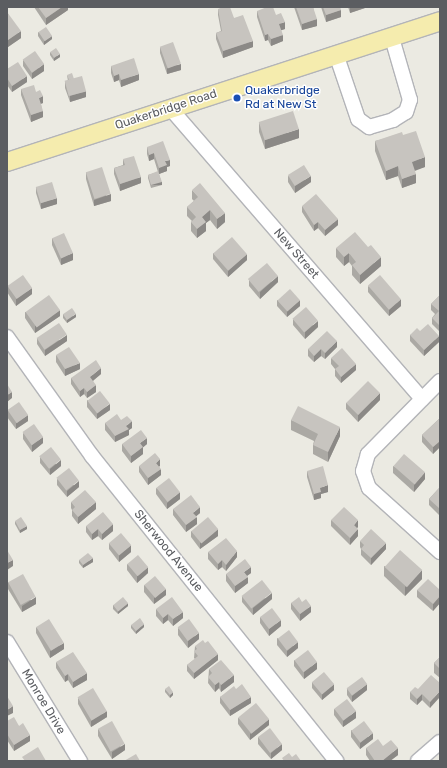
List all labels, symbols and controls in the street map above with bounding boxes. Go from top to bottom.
place label: Quakerbridge Rd at New St [245,84,320,112]
street label: Quakerbridge Road [113,87,219,133]
marker: Quakerbridge Rd at New St [232,93,242,103]
street label: New Street [270,226,322,282]
street label: Sherwood Avenue [130,507,206,595]
street label: Monroe Drive [18,667,68,737]

